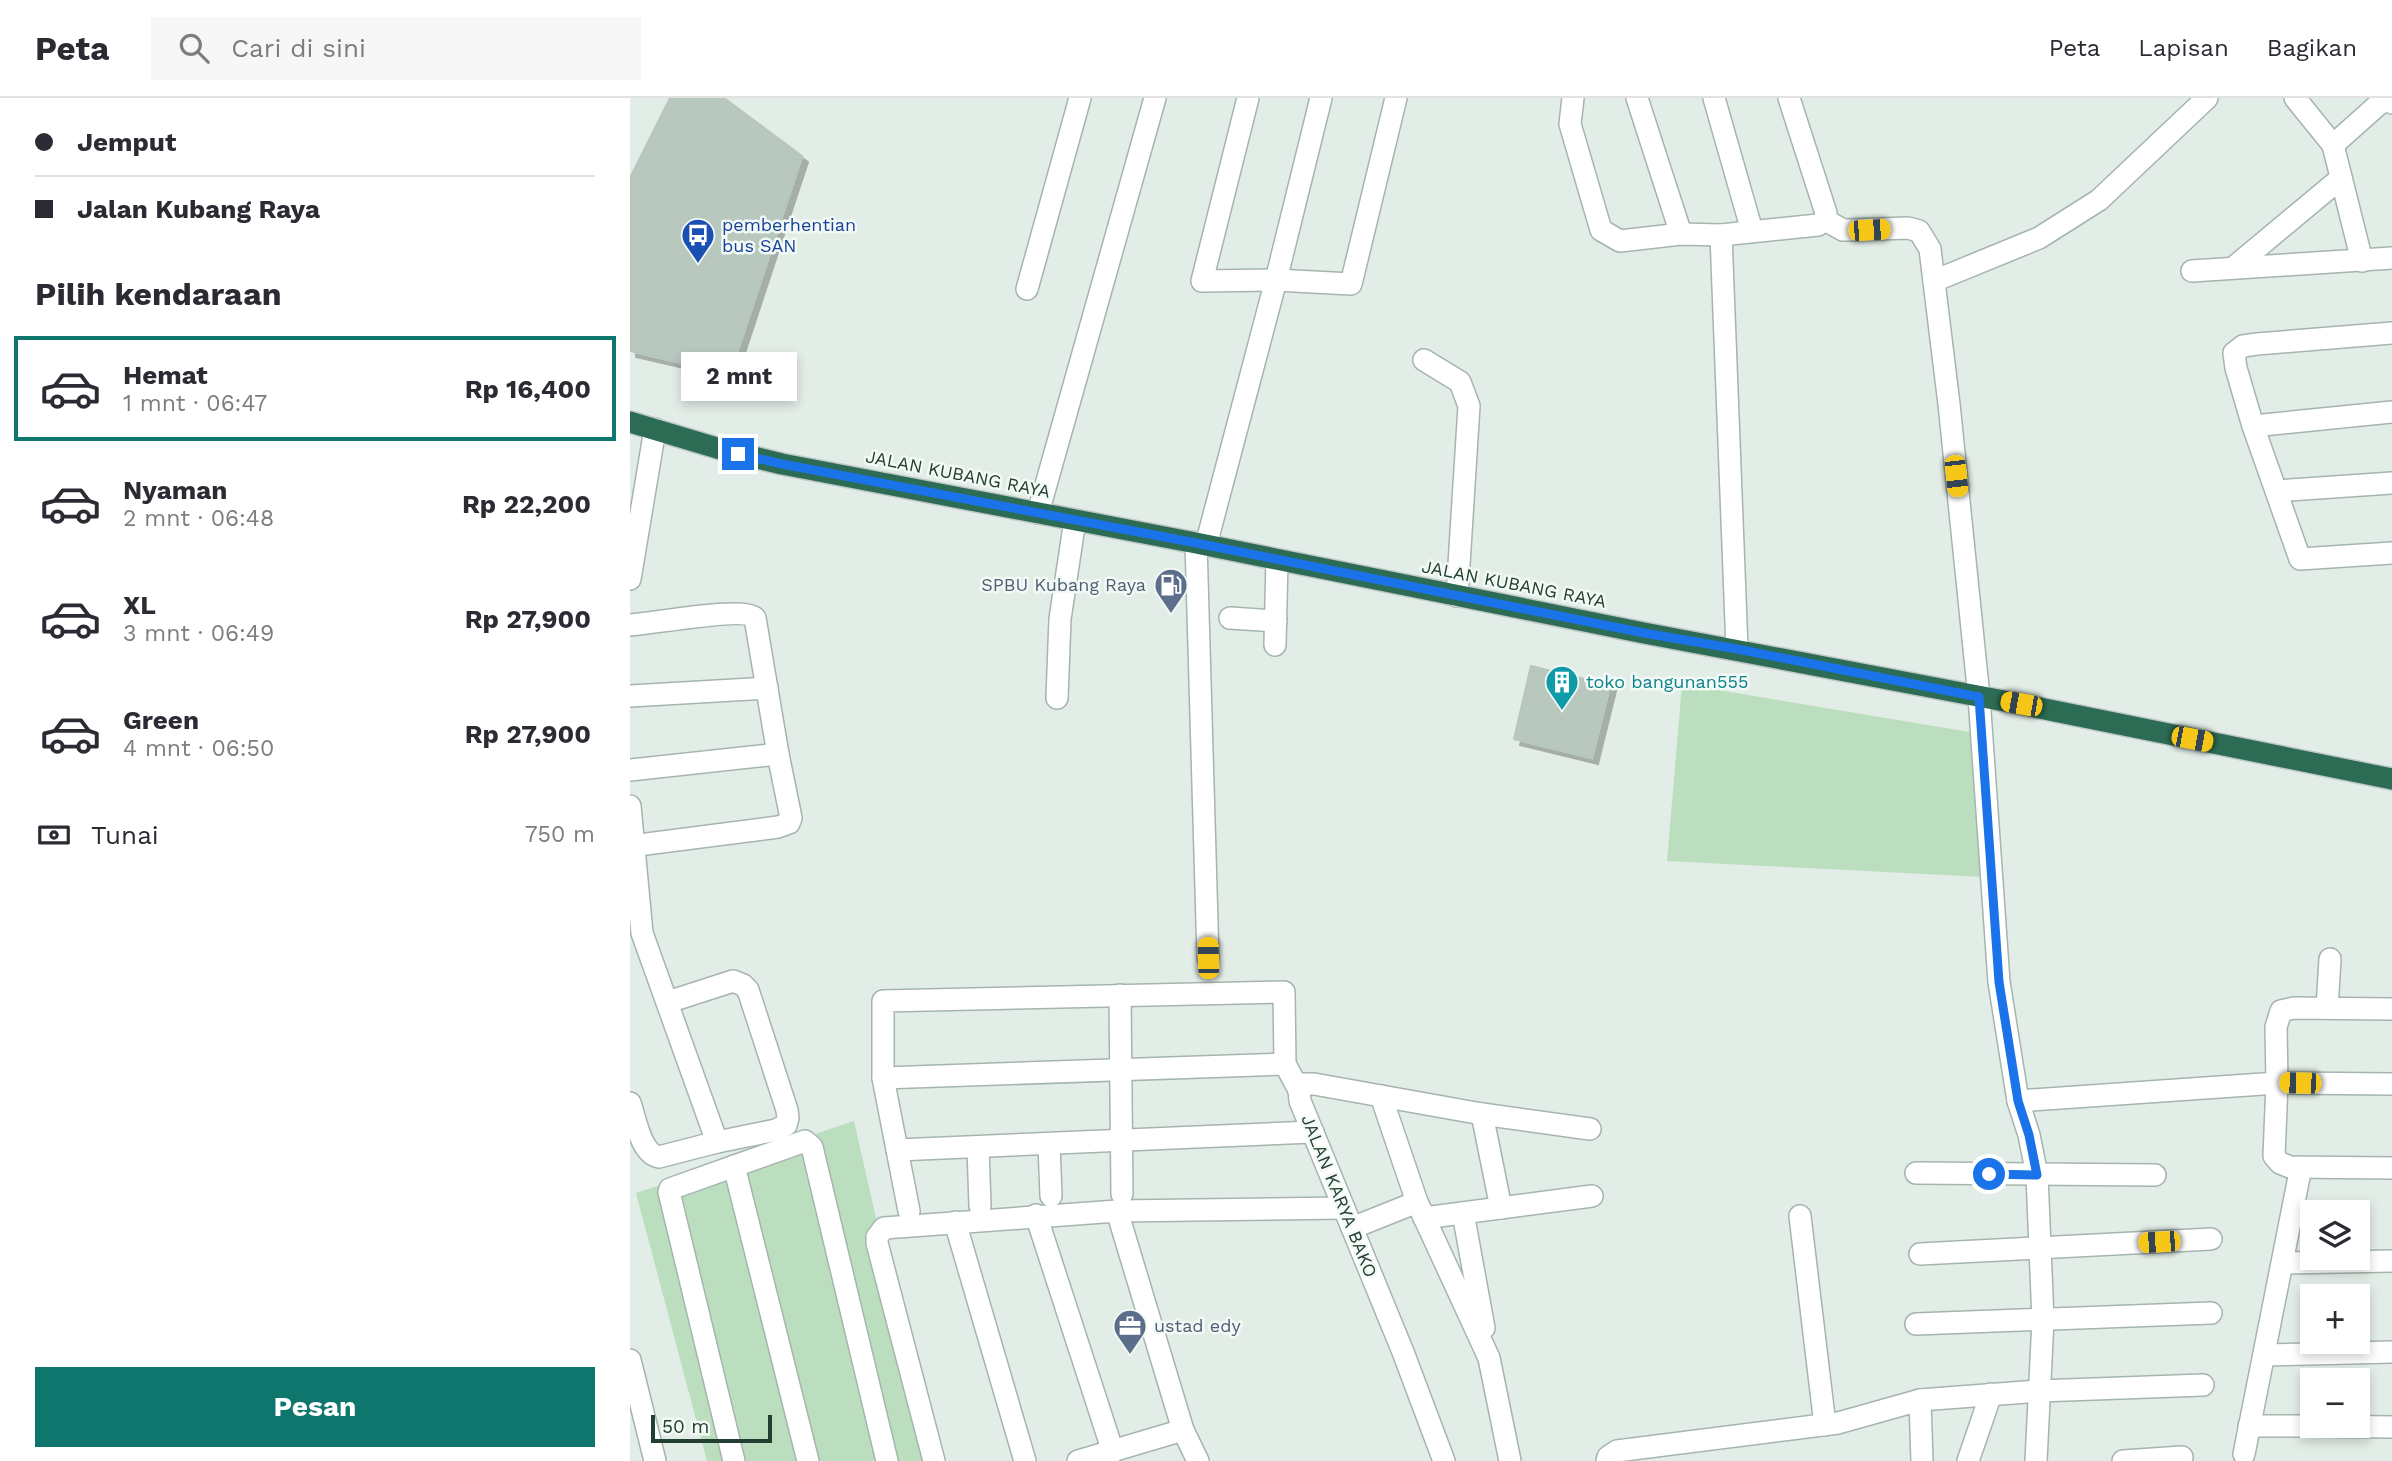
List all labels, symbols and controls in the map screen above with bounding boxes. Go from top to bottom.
search box [151,17,641,80]
text: Peta [35,29,109,68]
icon: search [175,29,213,67]
text: Cari di sini [231,33,366,63]
text: Peta [2049,34,2100,62]
text: Lapisan [2138,34,2229,62]
text: Bagikan [2267,34,2357,62]
text: Jemput [77,127,176,157]
text: Jalan Kubang Raya [77,194,320,224]
place label: pemberhentian bus SAN [722,214,856,256]
bus stop icon: pemberhentian bus SAN [679,216,717,265]
car [1848,218,1891,242]
text: Pilih kendaraan [35,275,282,313]
callout: 2 mnt [680,352,796,402]
icon: car [39,357,102,420]
text: Hemat [123,360,208,390]
text: 2 mnt [706,363,772,390]
text: Rp 16,400 [465,374,591,404]
text: 1 mnt · 06:47 [123,390,267,417]
route end [722,438,754,470]
street label: JALAN KUBANG RAYA [864,445,1052,502]
car [1944,454,1969,498]
icon: car [39,472,102,535]
text: Nyaman [123,475,227,505]
text: Rp 22,200 [462,489,591,519]
text: 2 mnt · 06:48 [123,505,274,532]
street label: JALAN KUBANG RAYA [1420,555,1608,612]
fuel station icon: SPBU Kubang Raya [1152,566,1190,615]
place label: SPBU Kubang Raya [981,574,1146,595]
icon: car [39,587,102,650]
text: XL [123,590,156,620]
text: Rp 27,900 [465,604,591,634]
text: 3 mnt · 06:49 [123,620,274,647]
building icon: toko bangunan555 [1543,663,1581,712]
place label: toko bangunan555 [1586,671,1748,692]
car [1999,690,2044,718]
icon: car [39,702,102,765]
text: Green [123,705,199,735]
text: Rp 27,900 [465,719,591,749]
car [2170,725,2215,753]
text: 4 mnt · 06:50 [123,735,274,762]
icon: cash [35,816,73,854]
text: Tunai [91,820,159,850]
text: 750 m [525,821,595,848]
car [1198,937,1219,979]
car [2279,1072,2322,1094]
street label: JALAN KARYA BAKO [1297,1111,1382,1280]
route start [1973,1158,2005,1190]
map controls [2300,1200,2370,1438]
button: layers [2300,1200,2370,1270]
car [2138,1230,2181,1254]
button: + [2300,1284,2370,1354]
office icon: ustad edy [1111,1307,1149,1356]
place label: ustad edy [1154,1315,1241,1336]
button: Pesan [35,1367,595,1447]
button: − [2300,1368,2370,1438]
scale bar [651,1412,772,1444]
text: 50 m [662,1415,709,1438]

